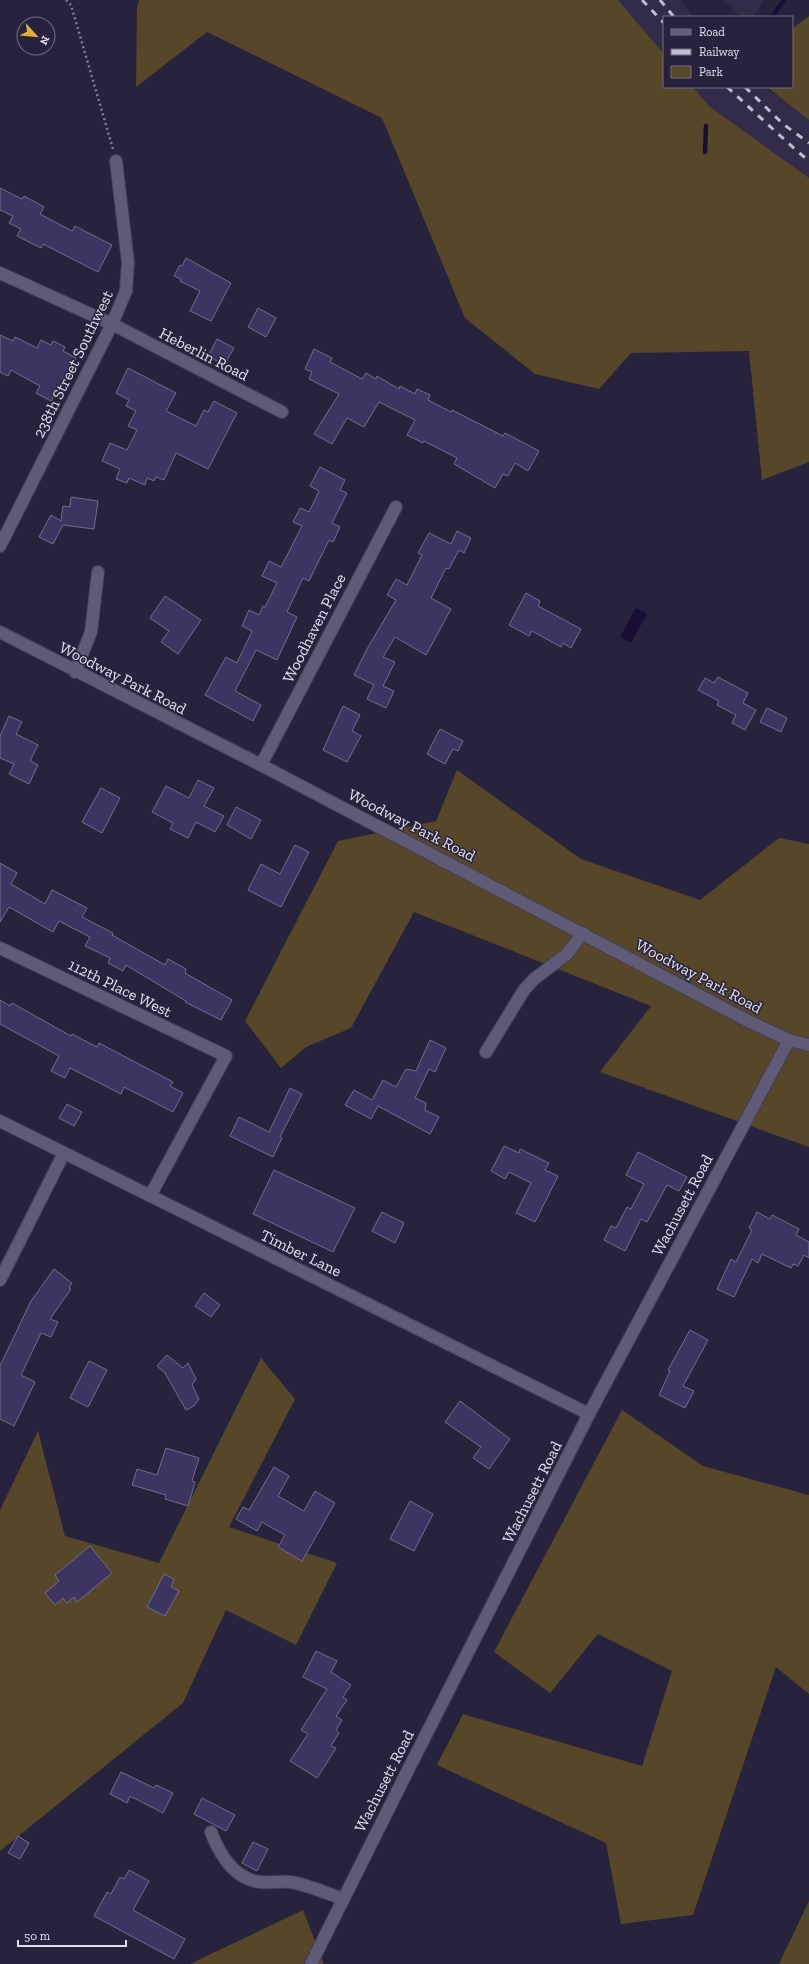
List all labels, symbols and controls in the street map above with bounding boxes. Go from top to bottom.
north arrow [16,16,56,56]
legend [663,16,793,88]
text: Road [699,25,725,39]
text: N [36,34,52,48]
text: Railway [699,45,740,59]
text: Park [699,65,724,79]
street label: 238th Street Southwest [29,287,117,441]
street label: Heberlin Road [156,323,252,385]
street label: Woodhaven Place [278,570,350,686]
street label: Woodway Park Road [56,638,190,718]
street label: Woodway Park Road [345,785,479,865]
street label: Woodway Park Road [633,935,766,1017]
street label: 112th Place West [65,955,175,1021]
street label: Wachusett Road [647,1151,717,1259]
street label: Timber Lane [258,1225,344,1281]
street label: Wachusett Road [498,1438,566,1546]
street label: Wachusett Road [350,1727,418,1835]
scale bar [18,1922,126,1948]
text: 50 m [24,1929,51,1943]

